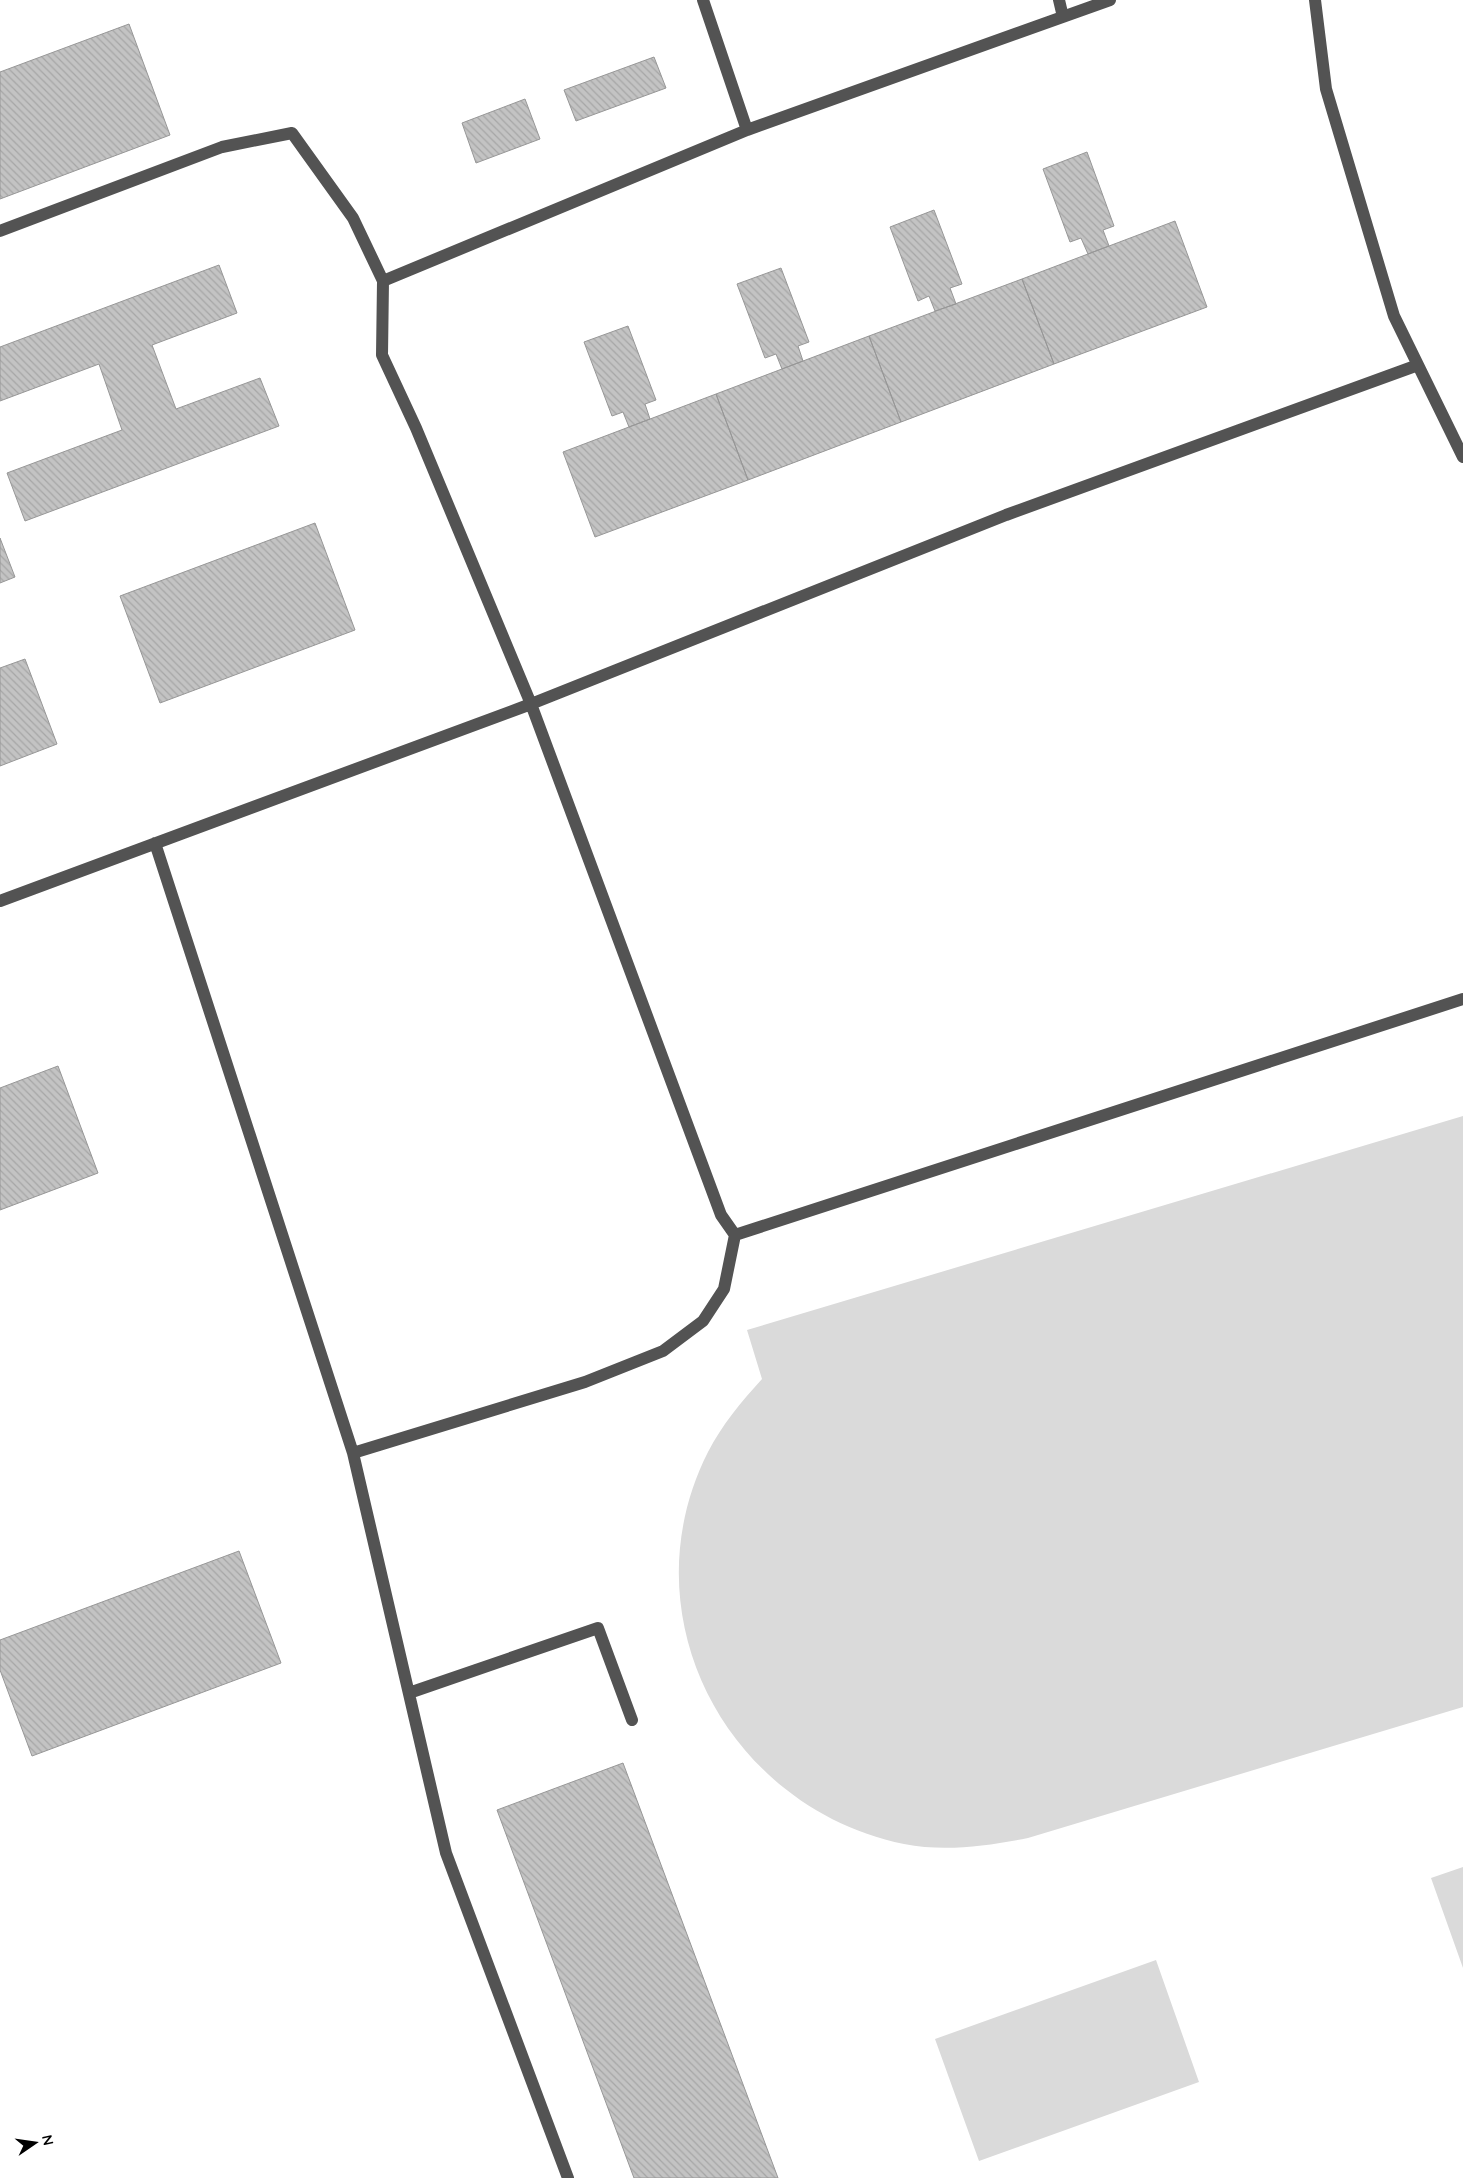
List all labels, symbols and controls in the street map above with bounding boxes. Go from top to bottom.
north arrow [10,2118,60,2168]
text: N [38,2133,58,2147]

